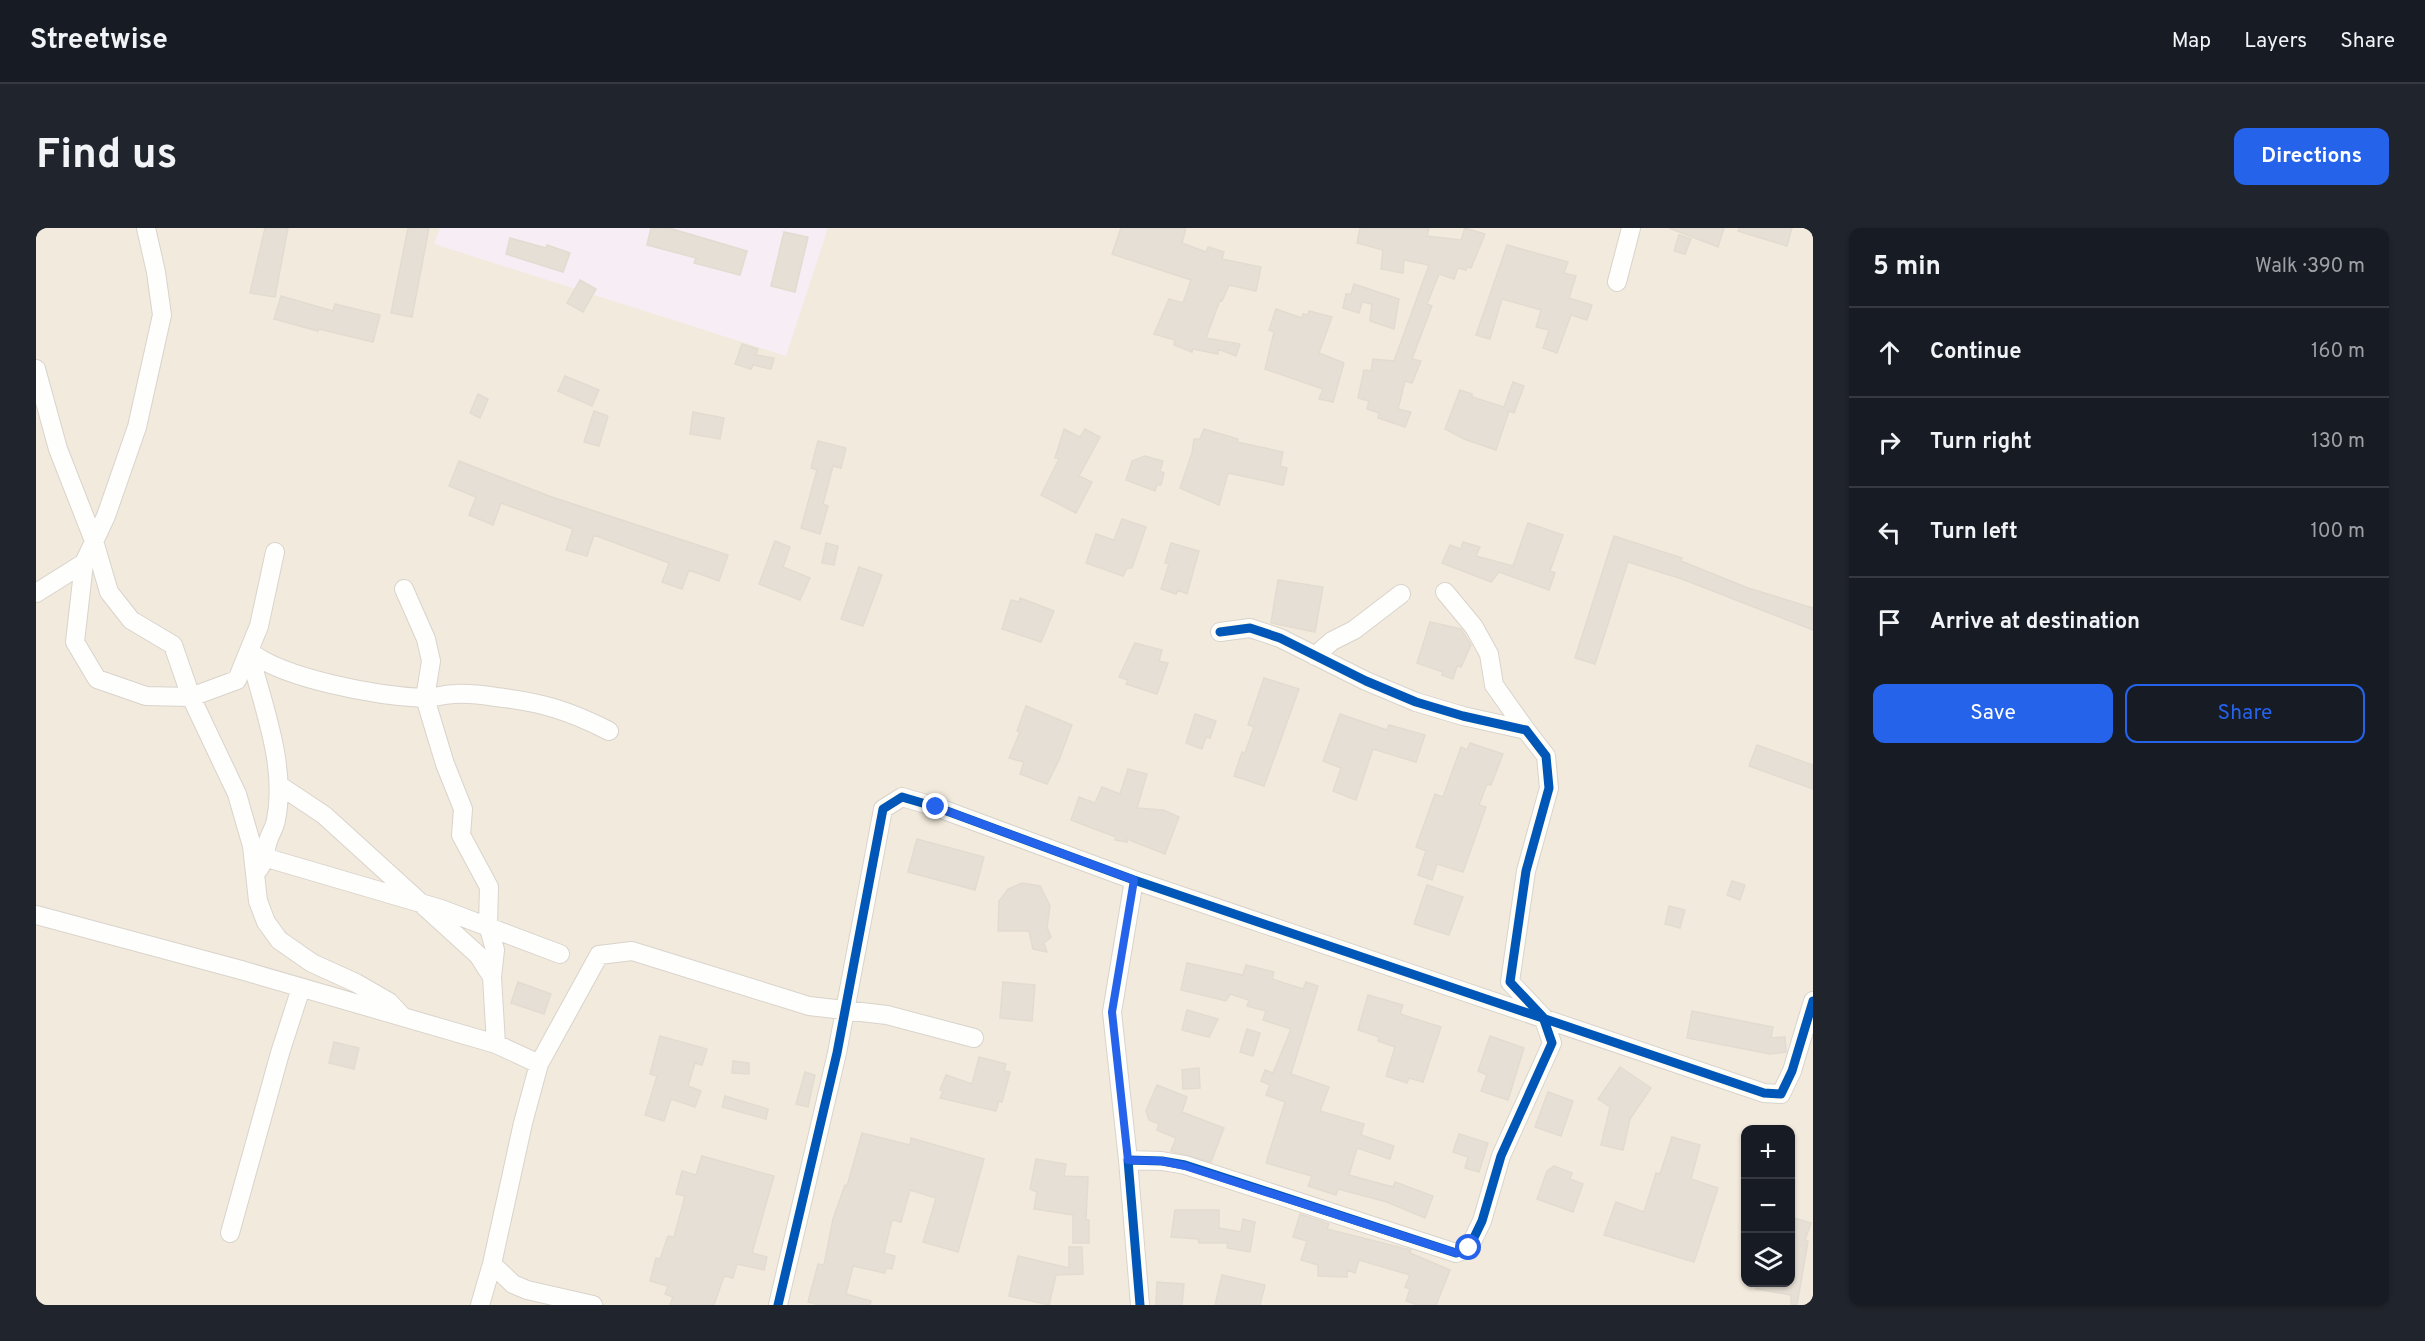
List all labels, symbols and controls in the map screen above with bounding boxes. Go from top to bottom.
text: Streetwise [30,23,168,59]
text: Map [2172,28,2211,55]
text: Layers [2244,28,2307,55]
text: Share [2340,28,2395,55]
button: Directions [2234,128,2389,185]
text: Find us [36,130,177,183]
text: 5 min [1873,251,1941,284]
text: Walk · 390 m [2255,254,2365,280]
icon: ahead [1873,336,1906,369]
text: Continue [1930,339,2021,366]
text: 160 m [2311,339,2365,365]
icon: right [1873,426,1906,459]
text: Turn right [1930,429,2032,456]
text: 130 m [2311,429,2365,455]
icon: left [1873,516,1906,549]
text: Turn left [1930,519,2018,546]
text: 100 m [2310,519,2365,545]
icon: arrive [1873,606,1906,639]
text: Arrive at destination [1930,609,2140,636]
button: Save [1873,684,2113,743]
button: Share [2125,684,2365,743]
route end [922,793,948,819]
map controls [1741,1125,1795,1287]
button: + [1741,1125,1795,1179]
button: − [1741,1179,1795,1233]
button: layers [1741,1233,1795,1287]
route start [1455,1234,1481,1260]

